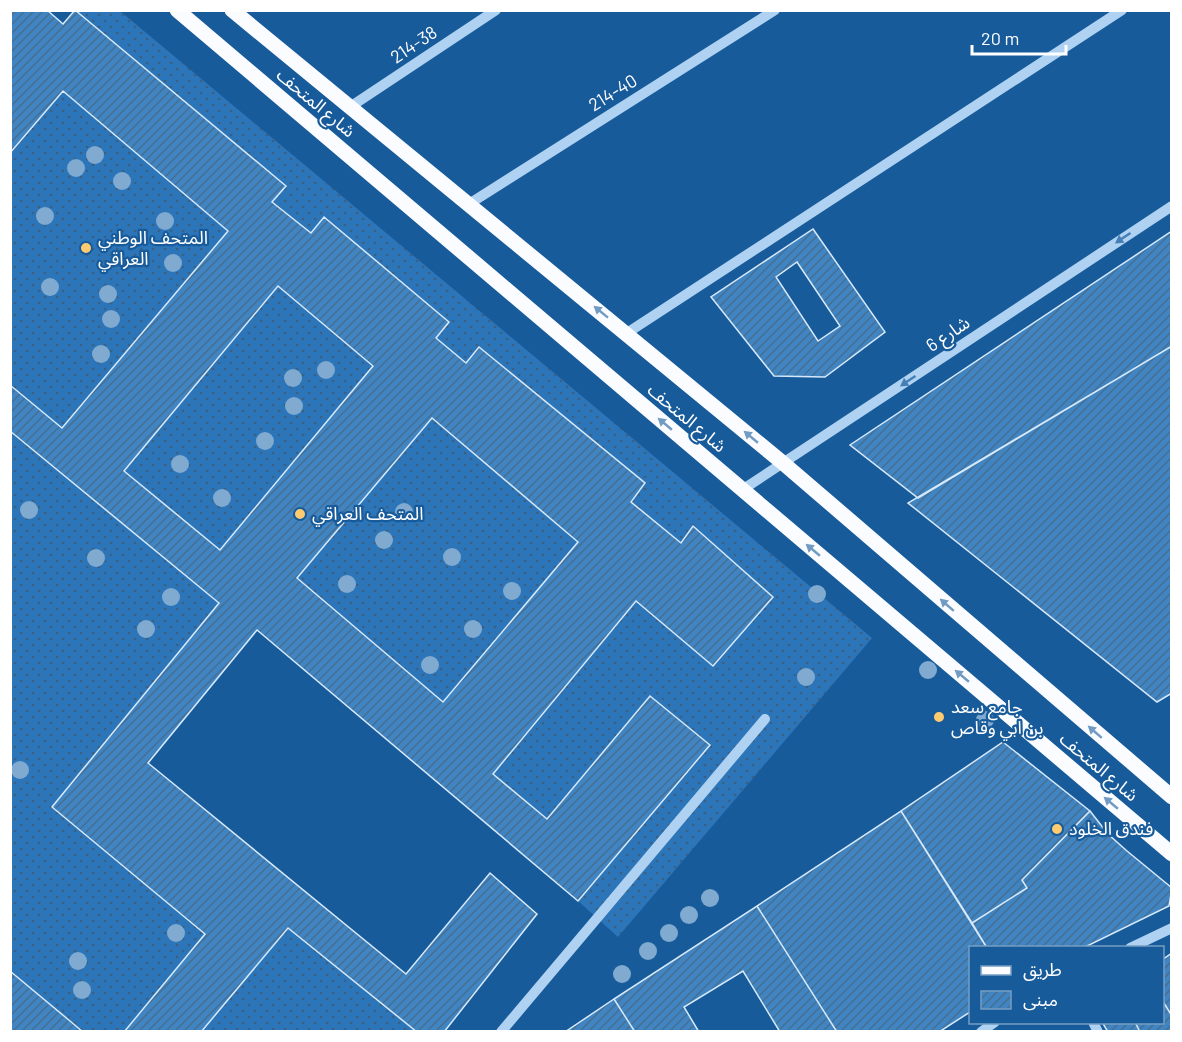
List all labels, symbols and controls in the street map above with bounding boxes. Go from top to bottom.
scale bar [972,18,1066,56]
street label: 214-38 [386,21,441,68]
text: 20 m [981,27,1019,49]
street label: شارع المتحف [270,63,360,145]
street label: 214-40 [584,69,641,115]
place label: المتحف الوطني العراقي [98,226,208,272]
one-way arrow [1115,232,1131,244]
marker: المتحف الوطني العراقي [79,241,93,255]
one-way arrow [593,306,609,319]
street label: شارع 6 [921,311,976,359]
one-way arrow [899,375,916,386]
street label: شارع المتحف [641,378,731,460]
one-way arrow [657,418,673,431]
one-way arrow [744,431,759,444]
place label: المتحف العراقي [312,502,424,527]
marker: المتحف العراقي [293,507,307,521]
one-way arrow [805,544,821,557]
one-way arrow [940,599,955,612]
one-way arrow [954,670,970,683]
place label: جامع سعد بن ابي وقاص [951,695,1043,741]
marker: جامع سعد بن ابي وقاص [932,710,946,724]
one-way arrow [1088,726,1103,739]
street label: شارع المتحف [1053,727,1143,809]
one-way arrow [1103,796,1119,809]
place label: فندق الخلود [1069,817,1153,840]
marker: فندق الخلود [1050,822,1064,836]
legend [969,946,1164,1024]
text: طريق [1023,958,1062,981]
text: مبنى [1023,988,1058,1011]

